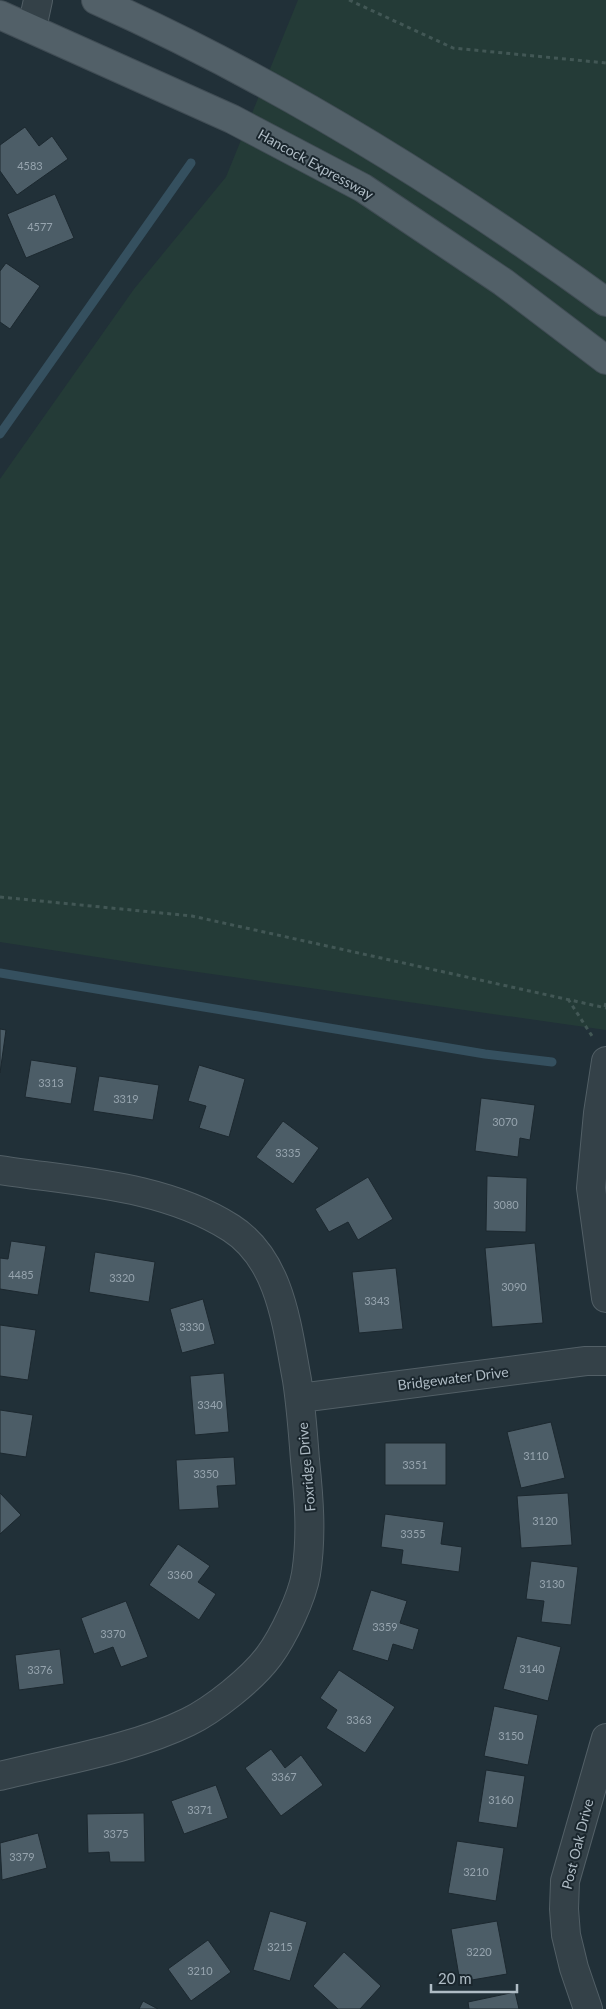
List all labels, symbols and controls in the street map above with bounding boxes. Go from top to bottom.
street label: Hancock Expressway [255,125,377,203]
house number: 4583 [17,159,43,172]
house number: 4577 [27,220,53,233]
house number: 3313 [38,1076,64,1089]
house number: 3319 [113,1092,139,1105]
house number: 3070 [492,1115,518,1128]
house number: 3335 [275,1146,301,1159]
house number: 3080 [493,1198,519,1211]
house number: 4485 [8,1268,34,1281]
house number: 3320 [109,1271,135,1284]
house number: 3090 [501,1280,527,1293]
house number: 3343 [364,1294,390,1307]
house number: 3330 [179,1320,205,1333]
street label: Bridgewater Drive [397,1363,509,1393]
house number: 3340 [197,1398,223,1411]
street label: Foxridge Drive [294,1422,318,1512]
house number: 3110 [523,1449,549,1462]
house number: 3351 [402,1458,428,1471]
house number: 3350 [193,1467,219,1480]
house number: 3120 [532,1514,558,1527]
house number: 3355 [400,1527,426,1540]
house number: 3360 [167,1568,193,1581]
house number: 3130 [539,1577,565,1590]
house number: 3359 [372,1620,398,1633]
house number: 3370 [100,1627,126,1640]
house number: 3140 [519,1662,545,1675]
house number: 3376 [27,1663,53,1676]
house number: 3363 [346,1713,372,1726]
house number: 3150 [498,1729,524,1742]
house number: 3367 [271,1770,297,1783]
house number: 3160 [488,1793,514,1806]
street label: Post Oak Drive [558,1797,596,1891]
house number: 3371 [187,1803,213,1816]
house number: 3375 [103,1827,129,1840]
house number: 3379 [9,1850,35,1863]
house number: 3210 [463,1865,489,1878]
house number: 3215 [267,1940,293,1953]
house number: 3220 [466,1945,492,1958]
scale bar [431,1962,517,1994]
house number: 3210 [187,1964,213,1977]
text: 20 m [438,1969,472,1987]

